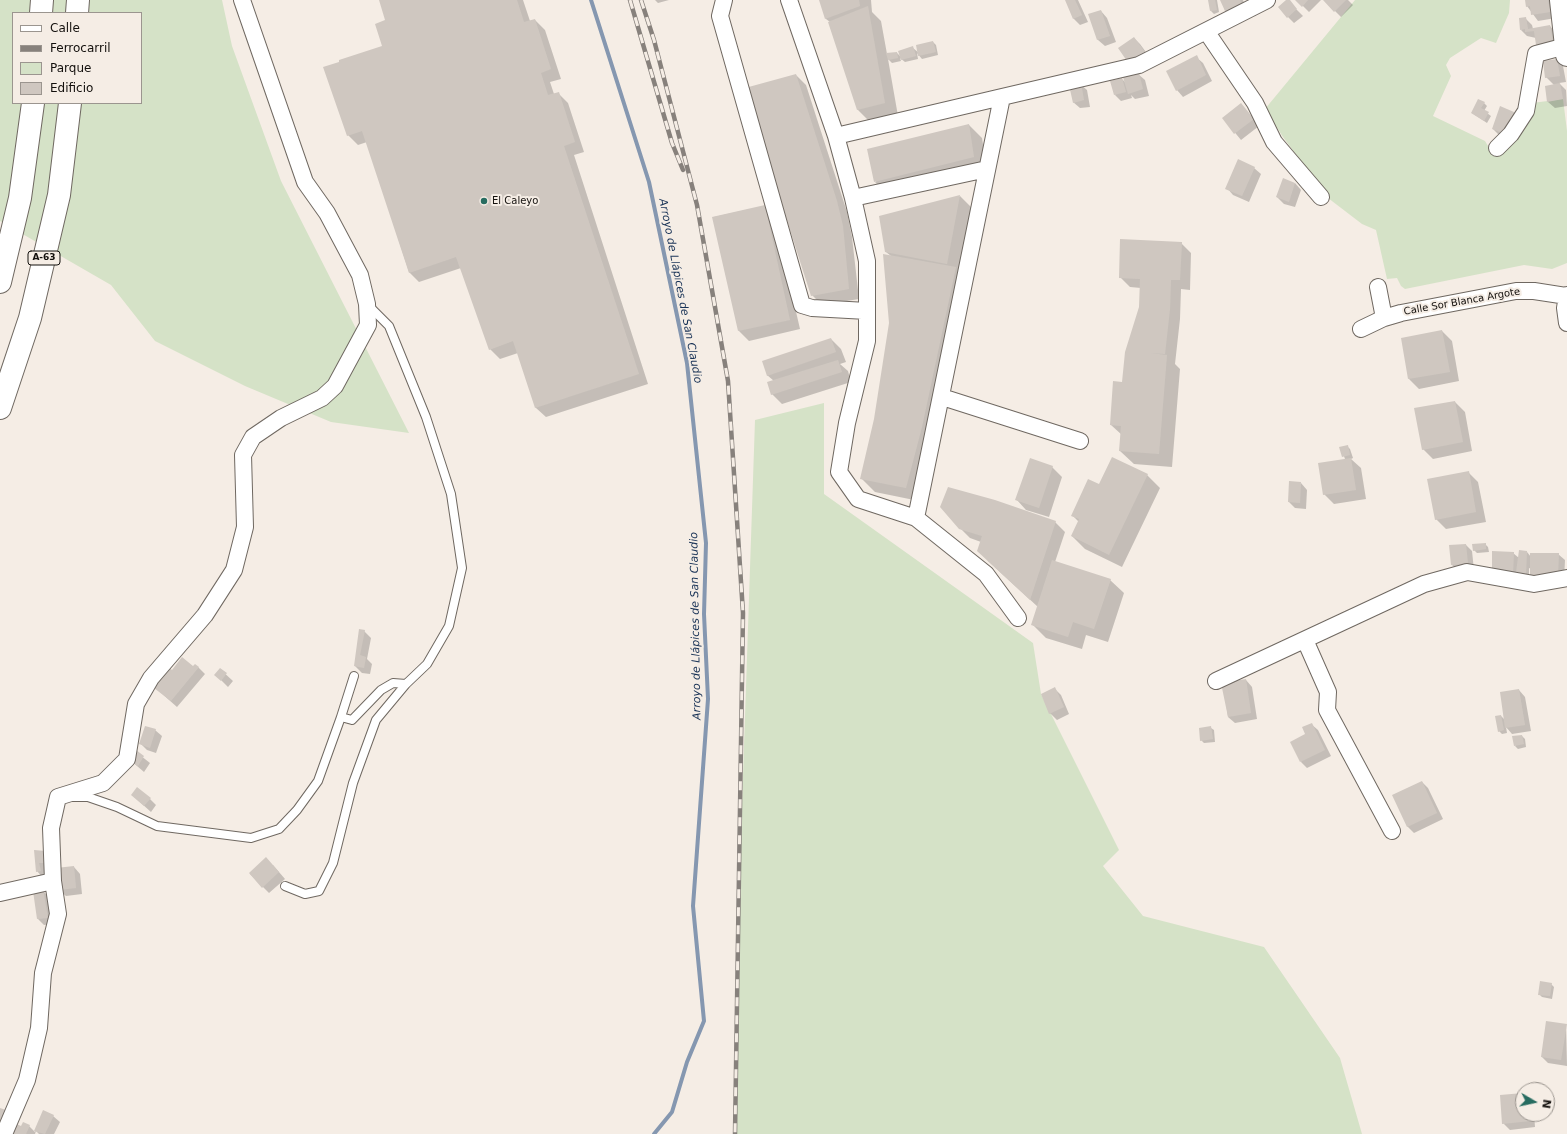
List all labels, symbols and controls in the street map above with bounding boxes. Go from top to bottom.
legend [12,12,142,104]
text: Calle [50,21,80,35]
text: Ferrocarril [50,41,111,55]
text: Parque [50,61,91,75]
text: Edificio [50,81,93,95]
place label: El Caleyo [492,195,538,207]
marker: El Caleyo [479,196,489,206]
water label: Arroyo de Llápices de San Claudio [656,197,704,385]
road number: A-63 [28,251,60,265]
street label: Calle Sor Blanca Argote [1403,286,1521,318]
water label: Arroyo de Llápices de San Claudio [688,532,704,720]
north arrow [1515,1082,1555,1122]
text: N [1539,1098,1553,1109]

